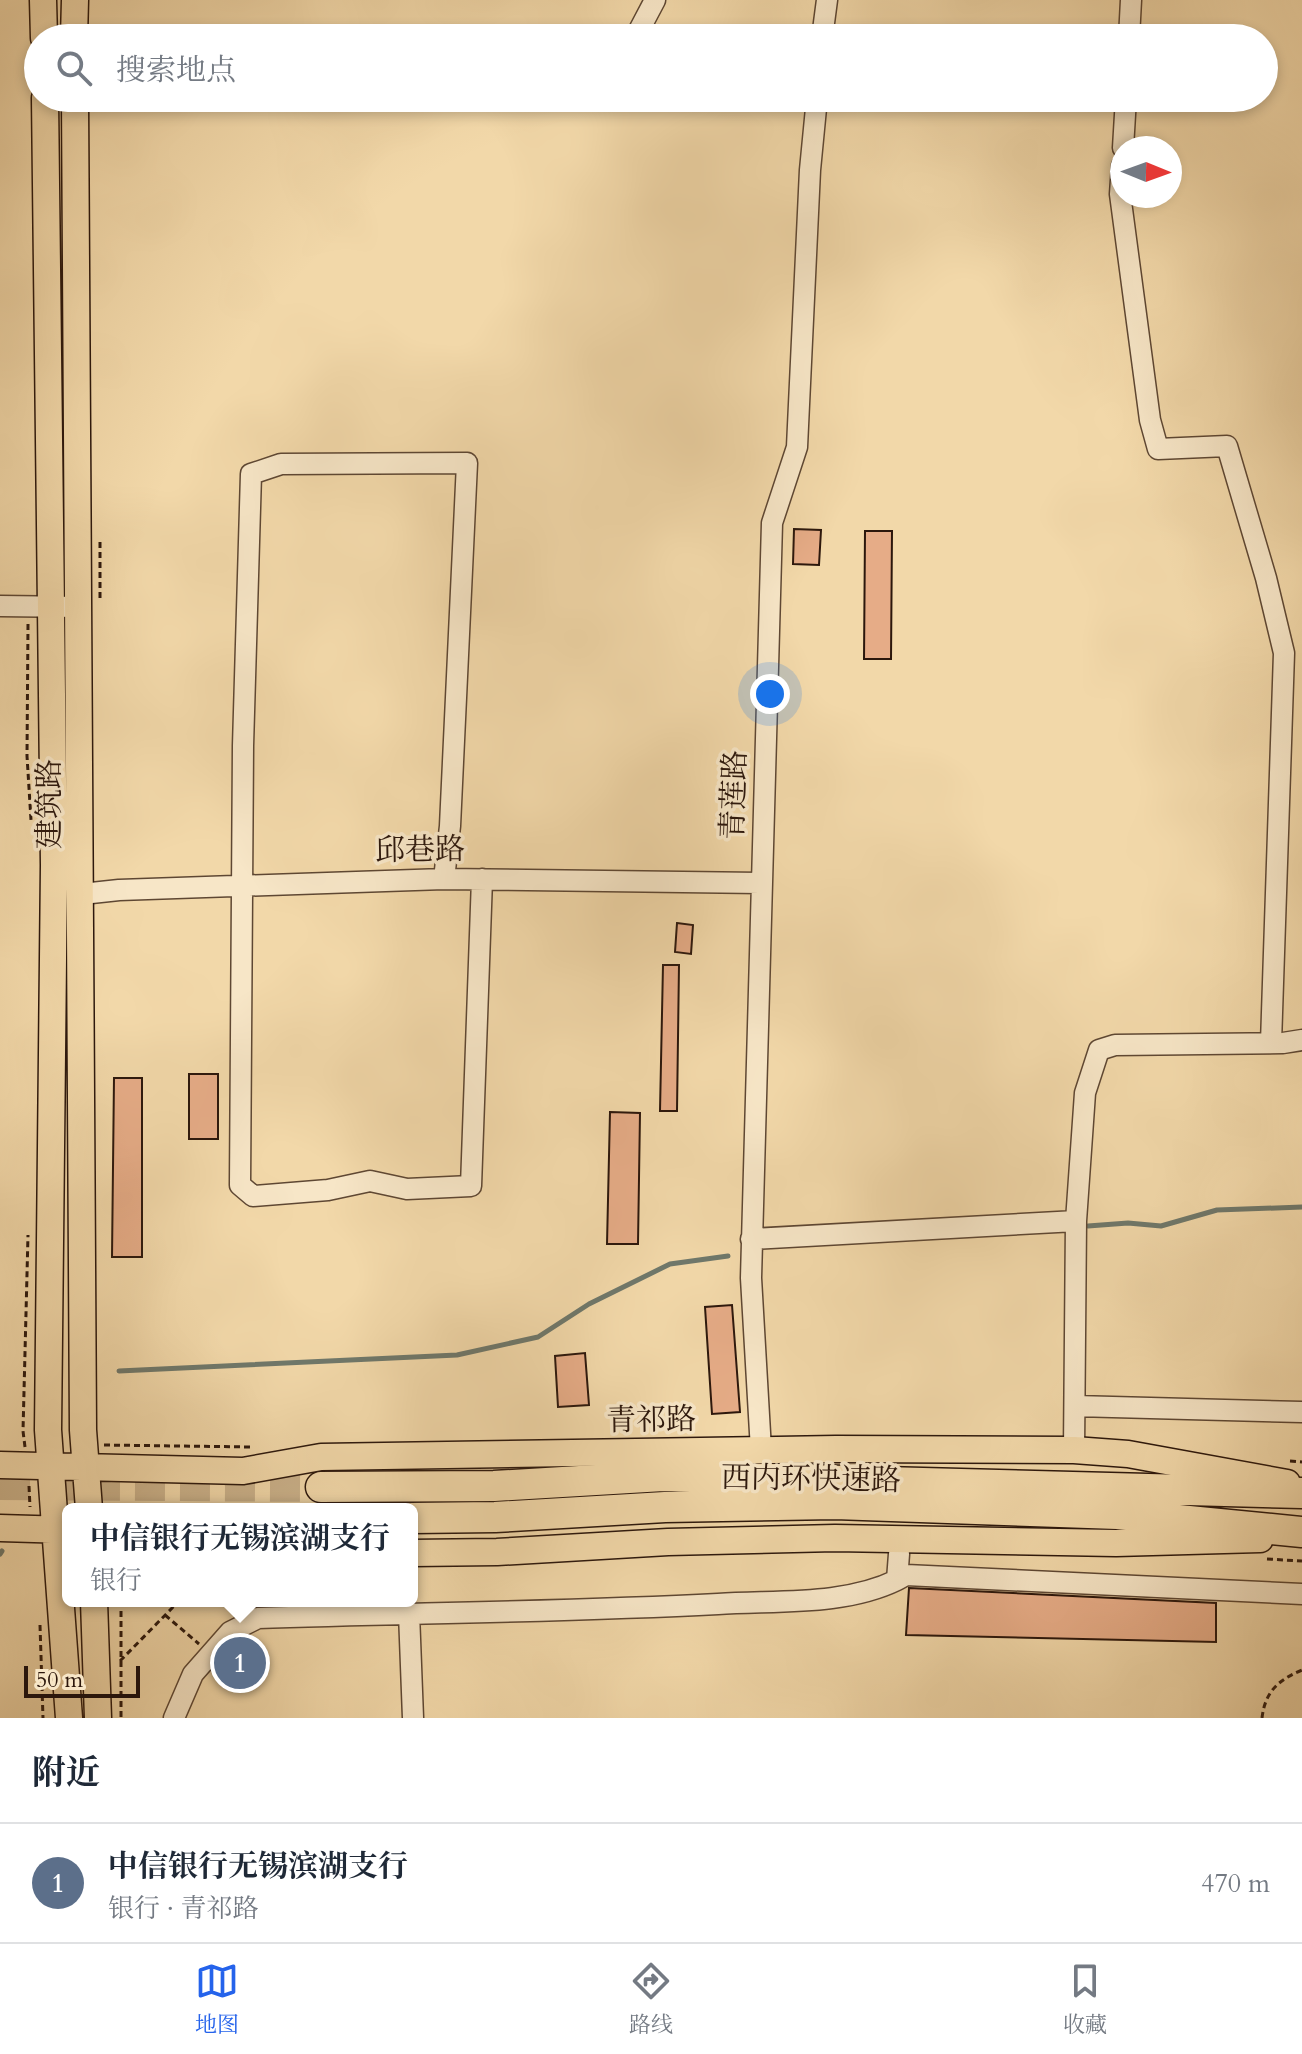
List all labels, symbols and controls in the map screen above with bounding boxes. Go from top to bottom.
search box [24,24,1278,112]
icon: search [52,46,96,90]
text: 搜索地点 [116,50,236,91]
north arrow [1110,136,1182,208]
your location [750,674,790,714]
street label: 青莲路 [712,749,756,841]
street label: 建筑路 [29,759,70,849]
street label: 邱巷路 [375,829,465,871]
street label: 青祁路 [606,1399,696,1441]
street label: 西内环快速路 [721,1457,901,1501]
popup [62,1503,418,1607]
text: 中信银行无锡滨湖支行 [90,1518,390,1559]
text: 银行 [90,1563,142,1598]
pin: 1 [214,1633,266,1693]
scale bar [24,1662,140,1698]
text: 50 m [36,1665,83,1695]
text: 附近 [32,1750,100,1796]
text: 中信银行无锡滨湖支行 [108,1846,408,1887]
text: 1 [51,1866,65,1901]
text: 470 m [1201,1866,1270,1901]
text: 银行 · 青祁路 [108,1891,259,1926]
tab: 地图 [195,1959,239,2040]
tab: 路线 [629,1959,673,2040]
tab: 收藏 [1063,1959,1107,2040]

